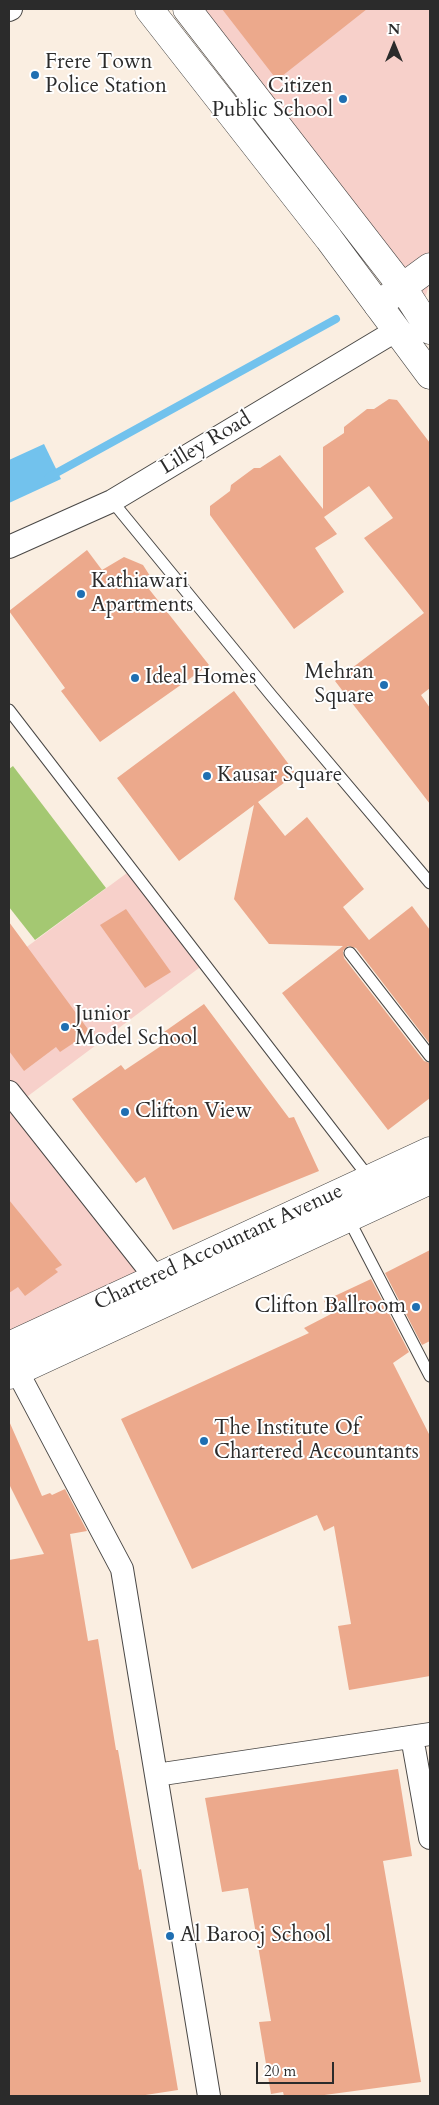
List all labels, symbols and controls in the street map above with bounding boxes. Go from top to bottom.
north arrow [369,20,419,70]
text: N [388,20,400,39]
place label: Frere Town Police Station [45,50,167,100]
marker: Frere Town Police Station [29,69,41,81]
place label: Citizen Public School [212,74,333,124]
marker: Citizen Public School [337,93,349,105]
street label: Lilley Road [156,407,256,481]
place label: Kathiawari Apartments [91,569,193,619]
marker: Kathiawari Apartments [75,588,87,600]
place label: Mehran Square [304,660,374,710]
place label: Ideal Homes [145,665,256,691]
marker: Ideal Homes [129,672,141,684]
marker: Mehran Square [378,679,390,691]
place label: Kausar Square [217,763,342,789]
marker: Kausar Square [201,770,213,782]
place label: Junior Model School [75,1002,197,1052]
marker: Junior Model School [59,1021,71,1033]
place label: Clifton View [135,1099,252,1125]
marker: Clifton View [119,1106,131,1118]
street label: Chartered Accountant Avenue [91,1179,347,1317]
place label: Clifton Ballroom [255,1294,406,1320]
marker: Clifton Ballroom [410,1301,422,1313]
place label: The Institute Of Chartered Accountants [214,1416,419,1466]
marker: The Institute Of Chartered Accountants [198,1435,210,1447]
place label: Al Barooj School [180,1923,331,1949]
marker: Al Barooj School [164,1930,176,1942]
scale bar [259,2052,336,2084]
text: 20 m [264,2061,296,2081]

